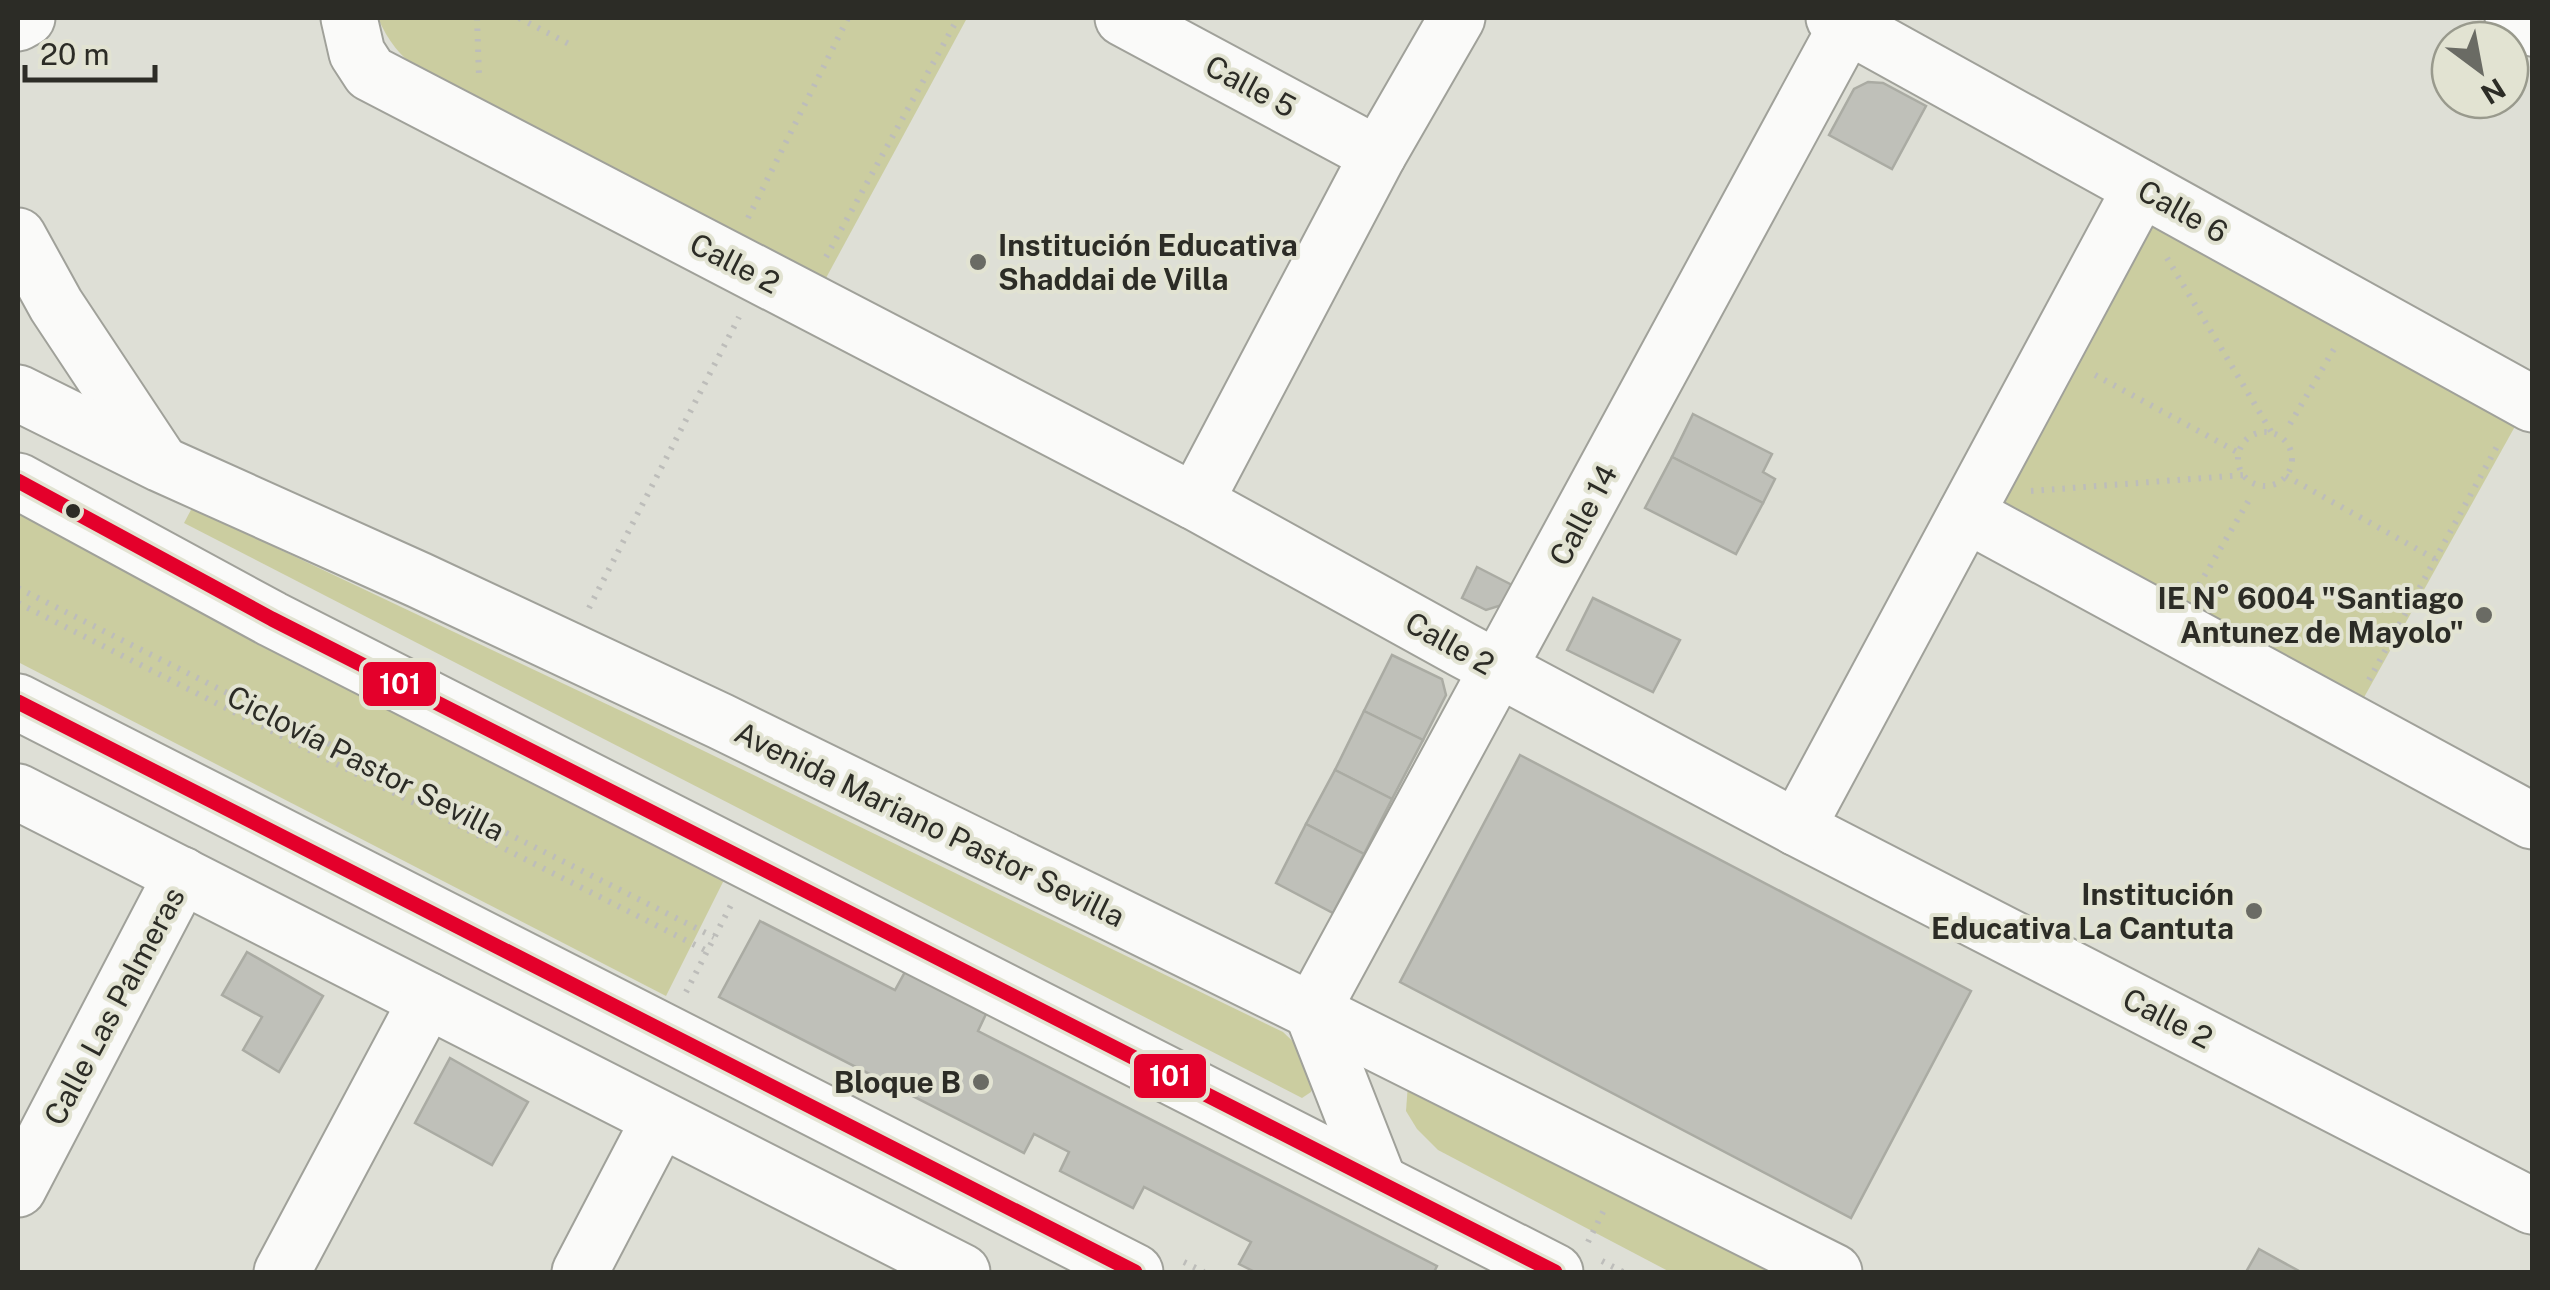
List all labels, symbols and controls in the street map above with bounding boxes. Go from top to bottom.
scale bar [25,20,155,82]
north arrow [2430,20,2530,120]
text: 20 m [40,36,109,72]
street label: Calle 5 [1200,47,1302,125]
text: N [2475,72,2512,111]
street label: Calle 6 [2132,172,2234,250]
street label: Calle 2 [684,225,786,301]
place label: Institución Educativa Shaddai de Villa [998,227,1298,297]
marker: Institución Educativa Shaddai de Villa [967,251,989,273]
street label: Calle 14 [1541,458,1625,572]
unlabelled marker [63,501,83,521]
place label: IE N° 6004 "Santiago Antunez de Mayolo" [2157,580,2464,650]
street label: Calle 2 [1399,604,1501,682]
marker: IE N° 6004 "Santiago Antunez de Mayolo" [2473,604,2495,626]
line badge: 101 [361,660,438,708]
text: 101 [379,667,421,700]
street label: Ciclovía Pastor Sevilla [221,677,511,849]
street label: Avenida Mariano Pastor Sevilla [729,714,1131,934]
place label: Institución Educativa La Cantuta [1931,876,2234,946]
street label: Calle Las Palmeras [36,881,192,1131]
marker: Institución Educativa La Cantuta [2243,900,2265,922]
street label: Calle 2 [2117,980,2219,1056]
line badge: 101 [1132,1052,1208,1100]
text: 101 [1149,1059,1191,1092]
place label: Bloque B [834,1064,961,1100]
marker: Bloque B [970,1071,992,1093]

